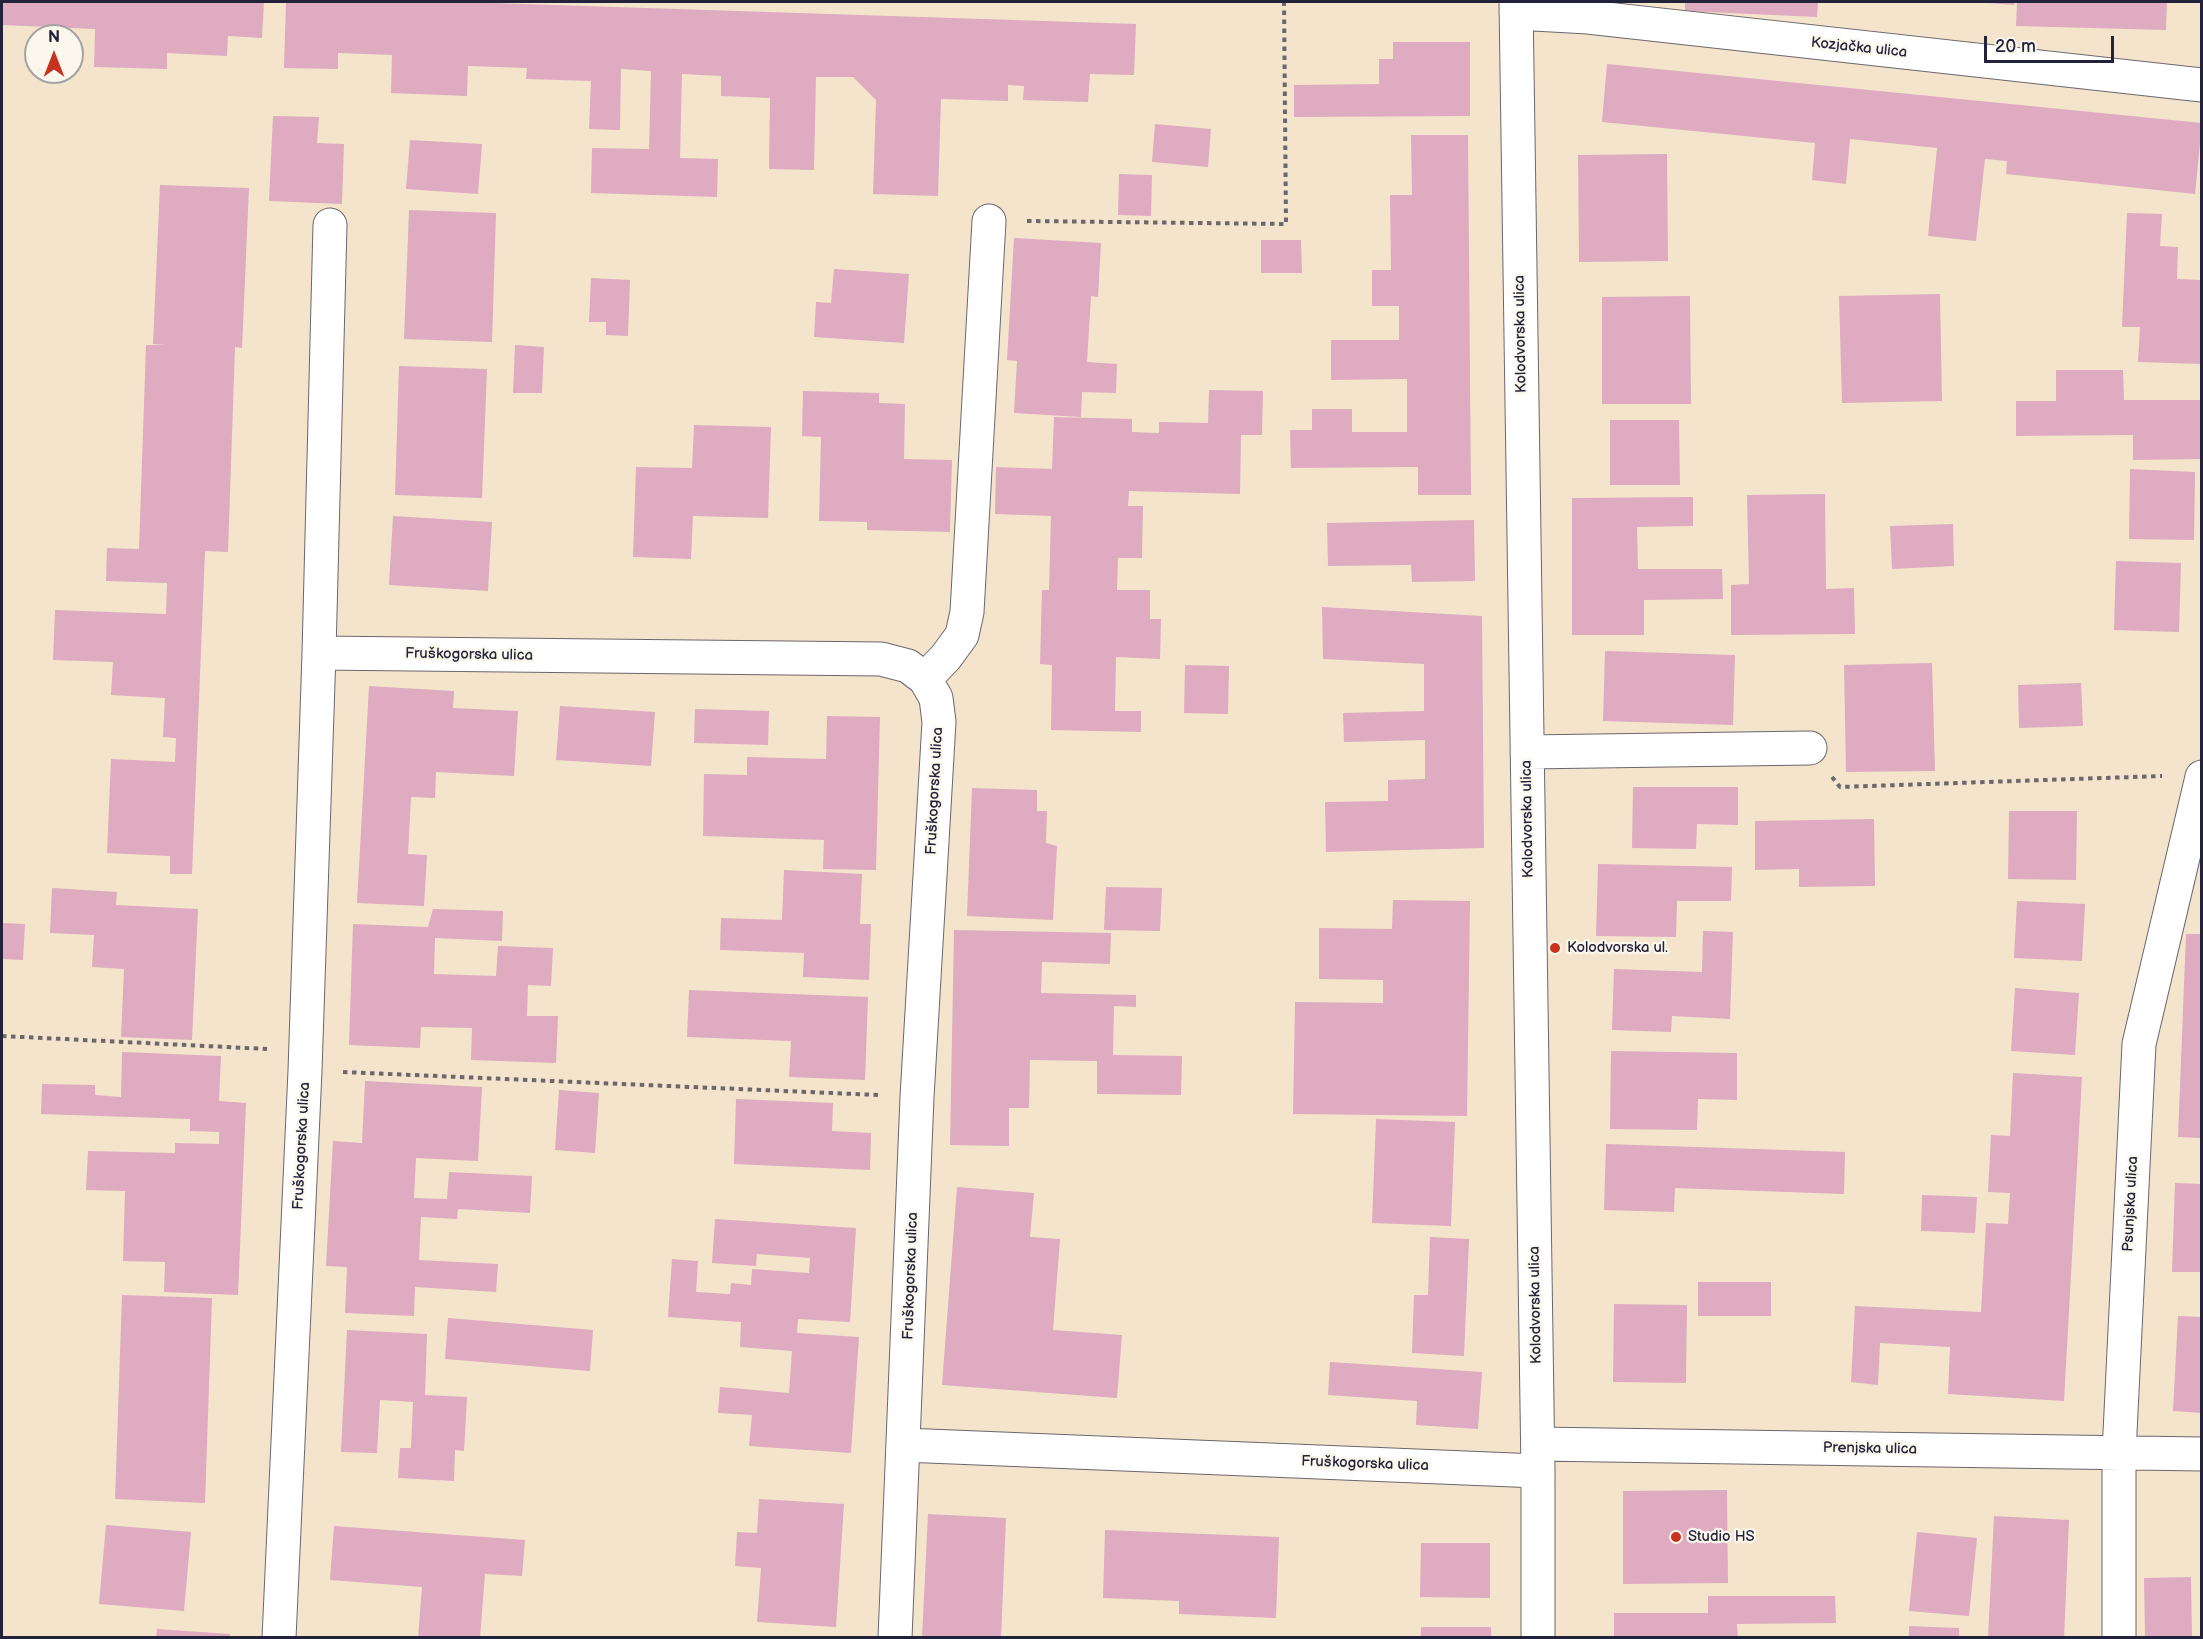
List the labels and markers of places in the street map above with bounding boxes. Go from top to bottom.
place label: Kolodvorska ul. [1567,939,1668,957]
marker: Kolodvorska ul. [1548,941,1562,955]
place label: Studio HS [1688,1528,1755,1546]
marker: Studio HS [1669,1530,1683,1544]

